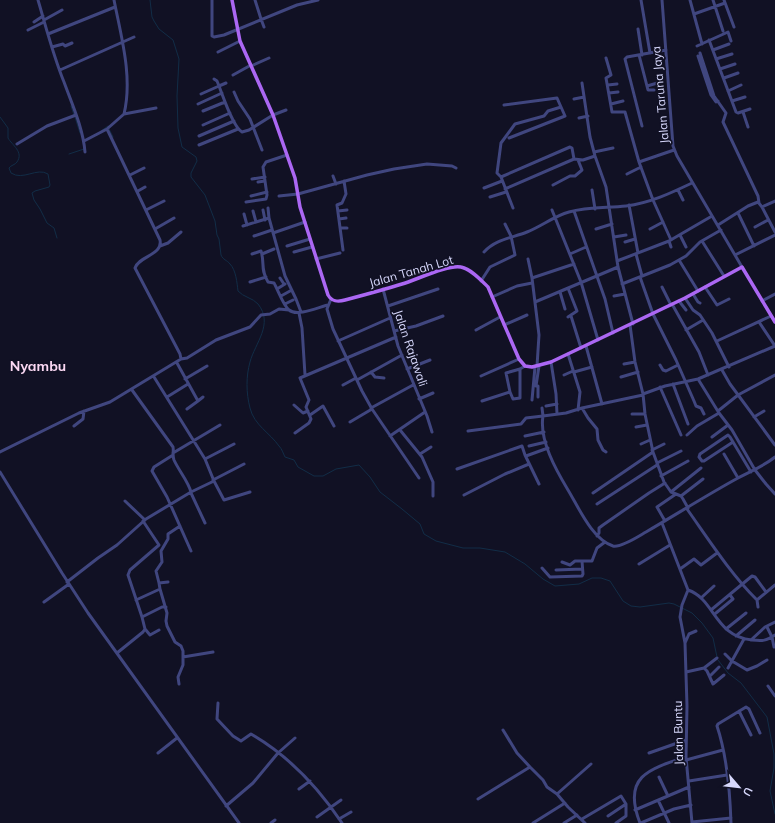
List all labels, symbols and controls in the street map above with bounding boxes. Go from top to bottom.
street label: Jalan Taruna Jaya [648,45,672,145]
street label: Jalan Tanah Lot [367,252,455,290]
street label: Jalan Rajawali [391,308,431,388]
district label: Nyambu [10,357,66,375]
street label: Jalan Buntu [670,701,686,765]
north arrow [719,767,759,807]
text: U [740,785,756,799]

